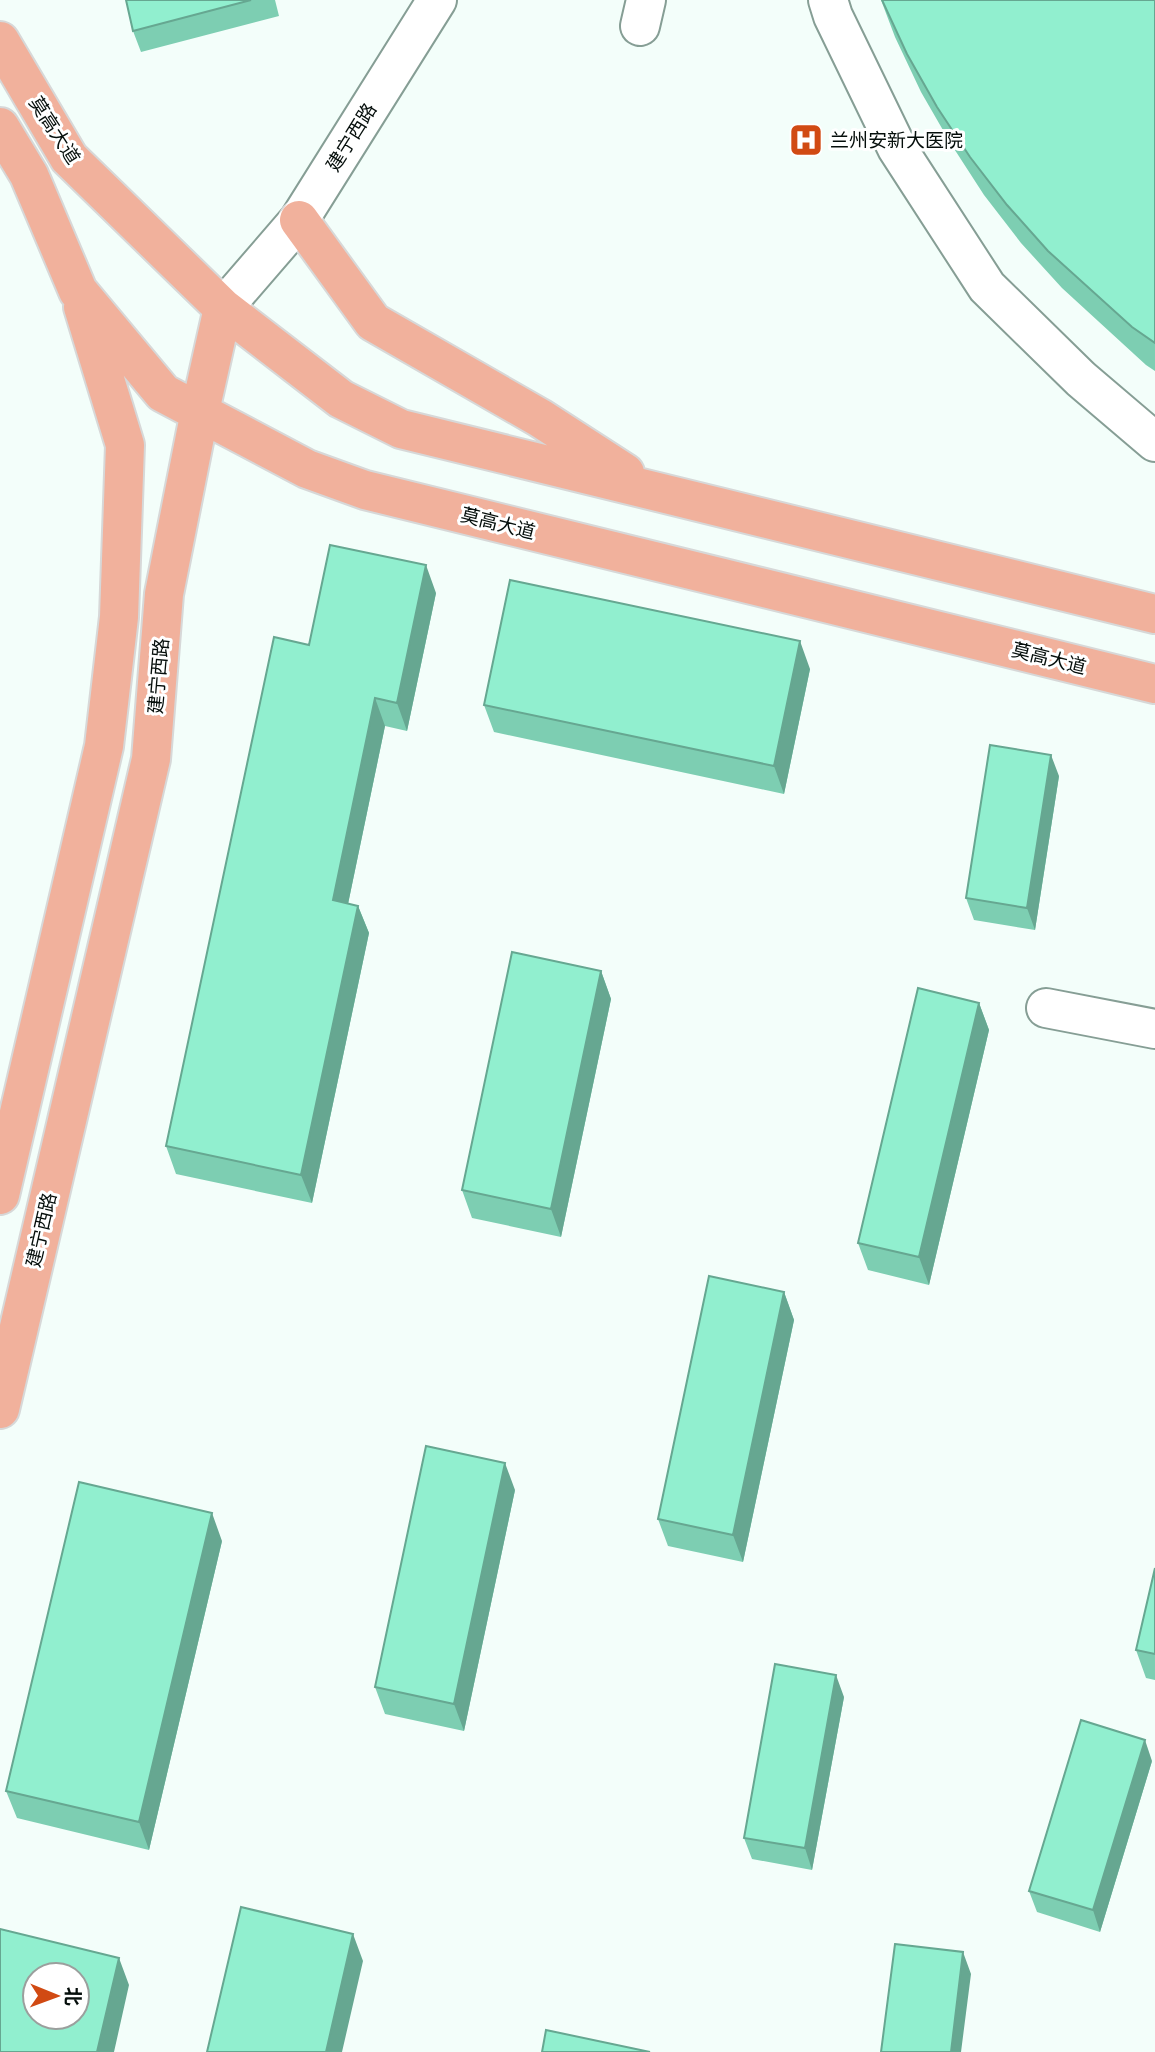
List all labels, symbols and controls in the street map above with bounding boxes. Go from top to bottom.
street label: 莫高大道 [25,92,85,168]
street label: 建宁西路 [322,99,380,175]
hospital icon: 兰州安新大医院 [787,121,825,159]
place label: 兰州安新大医院 [830,129,963,151]
street label: 莫高大道 [458,503,538,543]
street label: 建宁西路 [144,637,172,715]
street label: 莫高大道 [1009,638,1089,678]
street label: 建宁西路 [22,1190,60,1270]
north arrow [21,1961,91,2031]
text: 北 [62,1987,84,2006]

